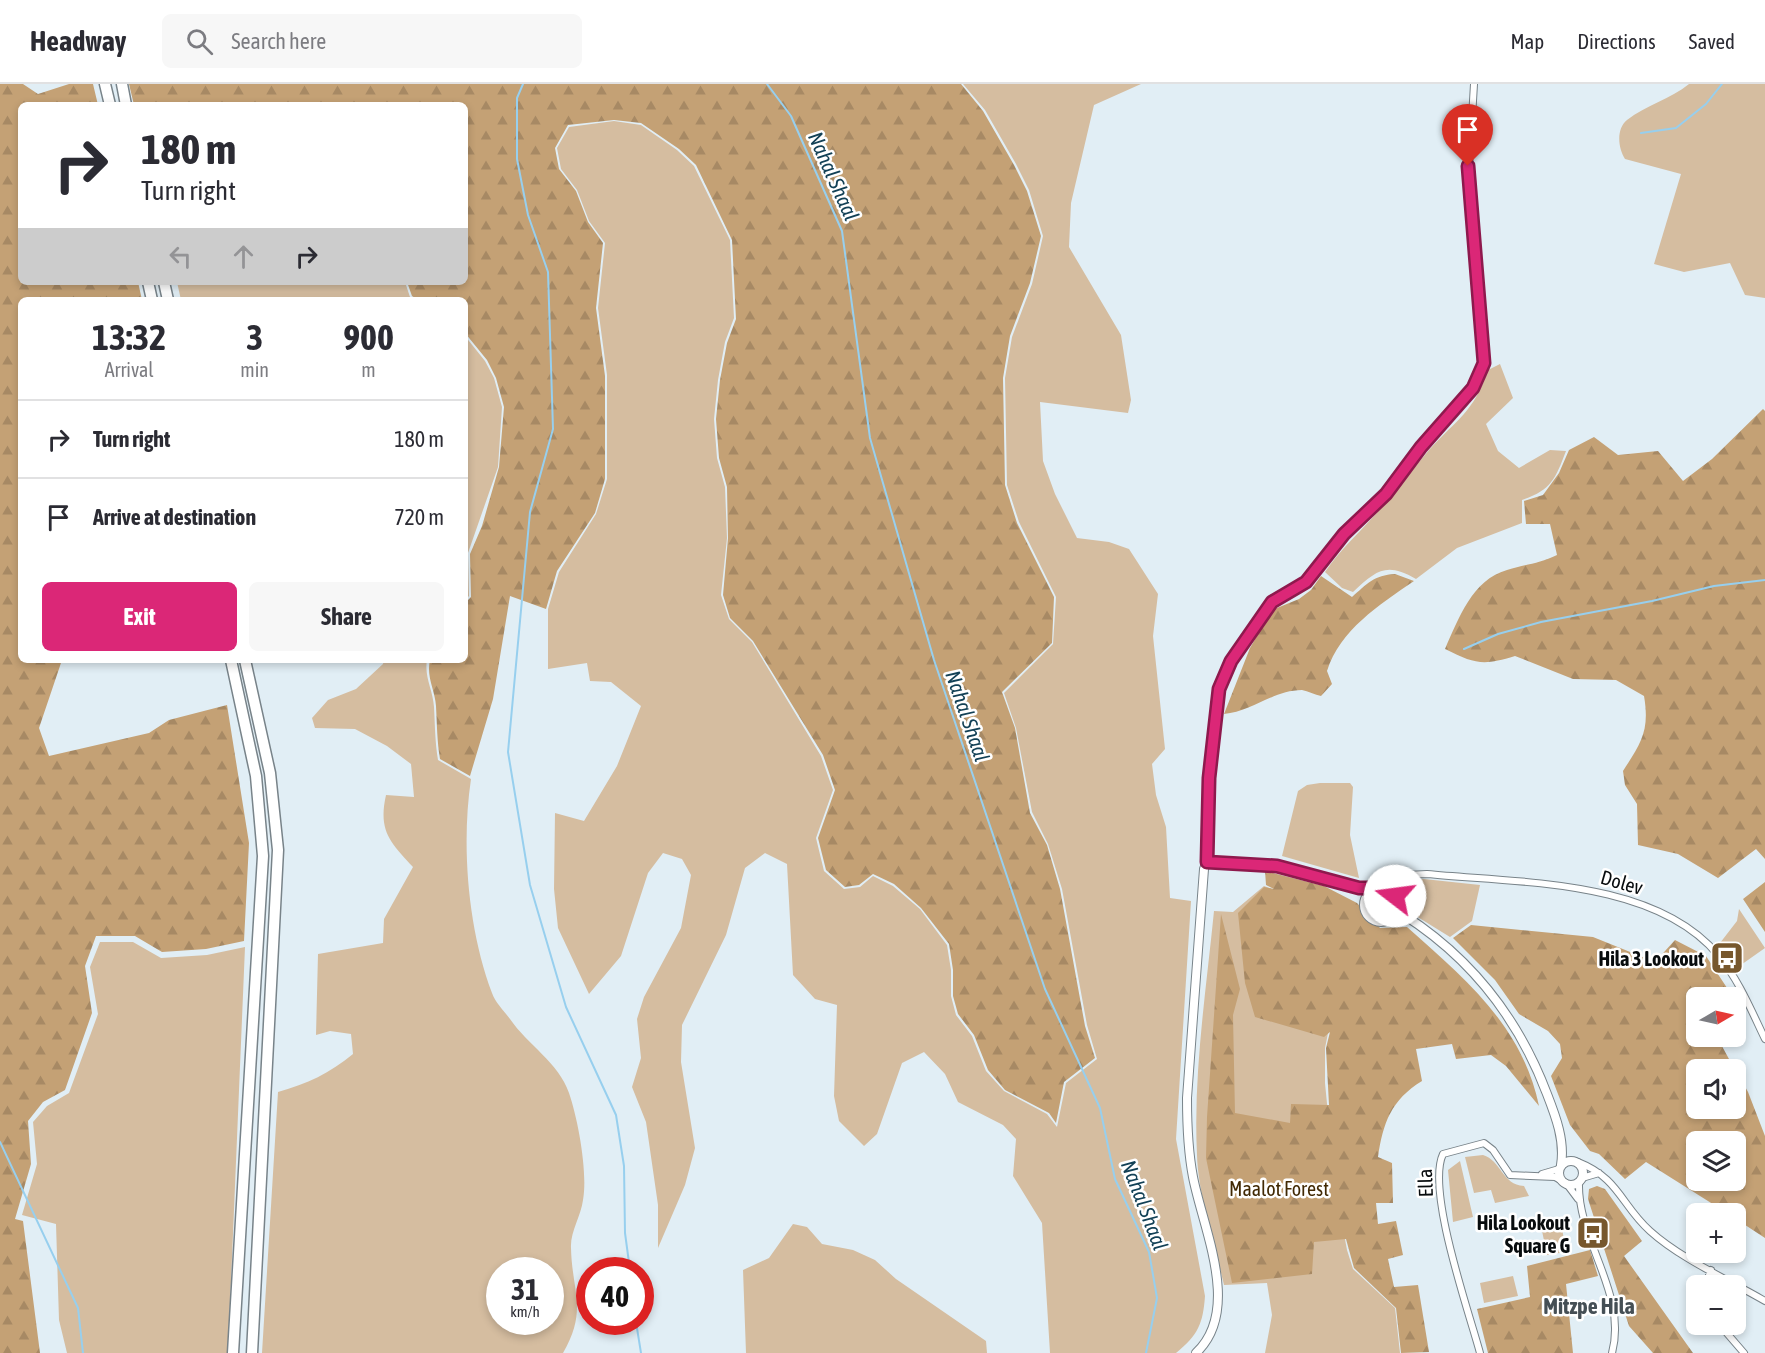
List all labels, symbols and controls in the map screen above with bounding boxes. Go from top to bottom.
search box [162,14,582,68]
text: Headway [30,25,126,57]
icon: search [183,25,216,58]
text: Search here [231,28,326,54]
text: Map [1510,29,1544,53]
text: Directions [1577,29,1656,53]
text: Saved [1689,29,1735,53]
pin [1442,104,1493,166]
icon: arrive [1451,113,1484,146]
text: 180 m [141,125,236,173]
icon: right [42,126,120,204]
water label: Nahal Shaal [804,128,864,224]
text: Turn right [141,175,236,206]
icon: left [164,240,197,273]
icon: ahead [227,240,260,273]
icon: right [290,240,323,273]
text: 13:32 [92,316,166,358]
text: 3 [246,316,263,358]
text: 900 [343,316,394,358]
text: Arrival [105,358,154,381]
text: min [240,358,269,381]
text: m [361,358,376,381]
icon: right [42,423,75,456]
text: Turn right [93,426,170,452]
text: 180 m [394,426,444,452]
icon: arrive [42,501,75,534]
text: Arrive at destination [93,504,256,530]
text: 720 m [394,504,444,530]
button: Exit [42,582,237,651]
button: Share [249,582,444,651]
water label: Nahal Shaal [941,667,995,765]
position arrow [1363,864,1427,928]
street label: Dolev [1598,865,1646,899]
bus stop icon: Hila 3 Lookout [1709,940,1745,976]
place label: Hila 3 Lookout [1599,947,1704,970]
north arrow [1686,987,1746,1047]
map controls [1686,987,1746,1335]
button: sound [1686,1059,1746,1119]
button: layers [1686,1131,1746,1191]
water label: Nahal Shaal [1117,1157,1173,1253]
street label: Ella [1413,1168,1437,1198]
park label: Maalot Forest [1229,1177,1329,1200]
button: + [1686,1203,1746,1263]
place label: Hila Lookout Square G [1477,1211,1570,1257]
bus stop icon: Hila Lookout Square G [1575,1215,1611,1251]
speed limit sign: 40 [576,1257,654,1335]
text: 31 [511,1272,539,1306]
button: − [1686,1275,1746,1335]
district label: Mitzpe Hila [1543,1293,1635,1319]
text: km/h [510,1303,540,1320]

